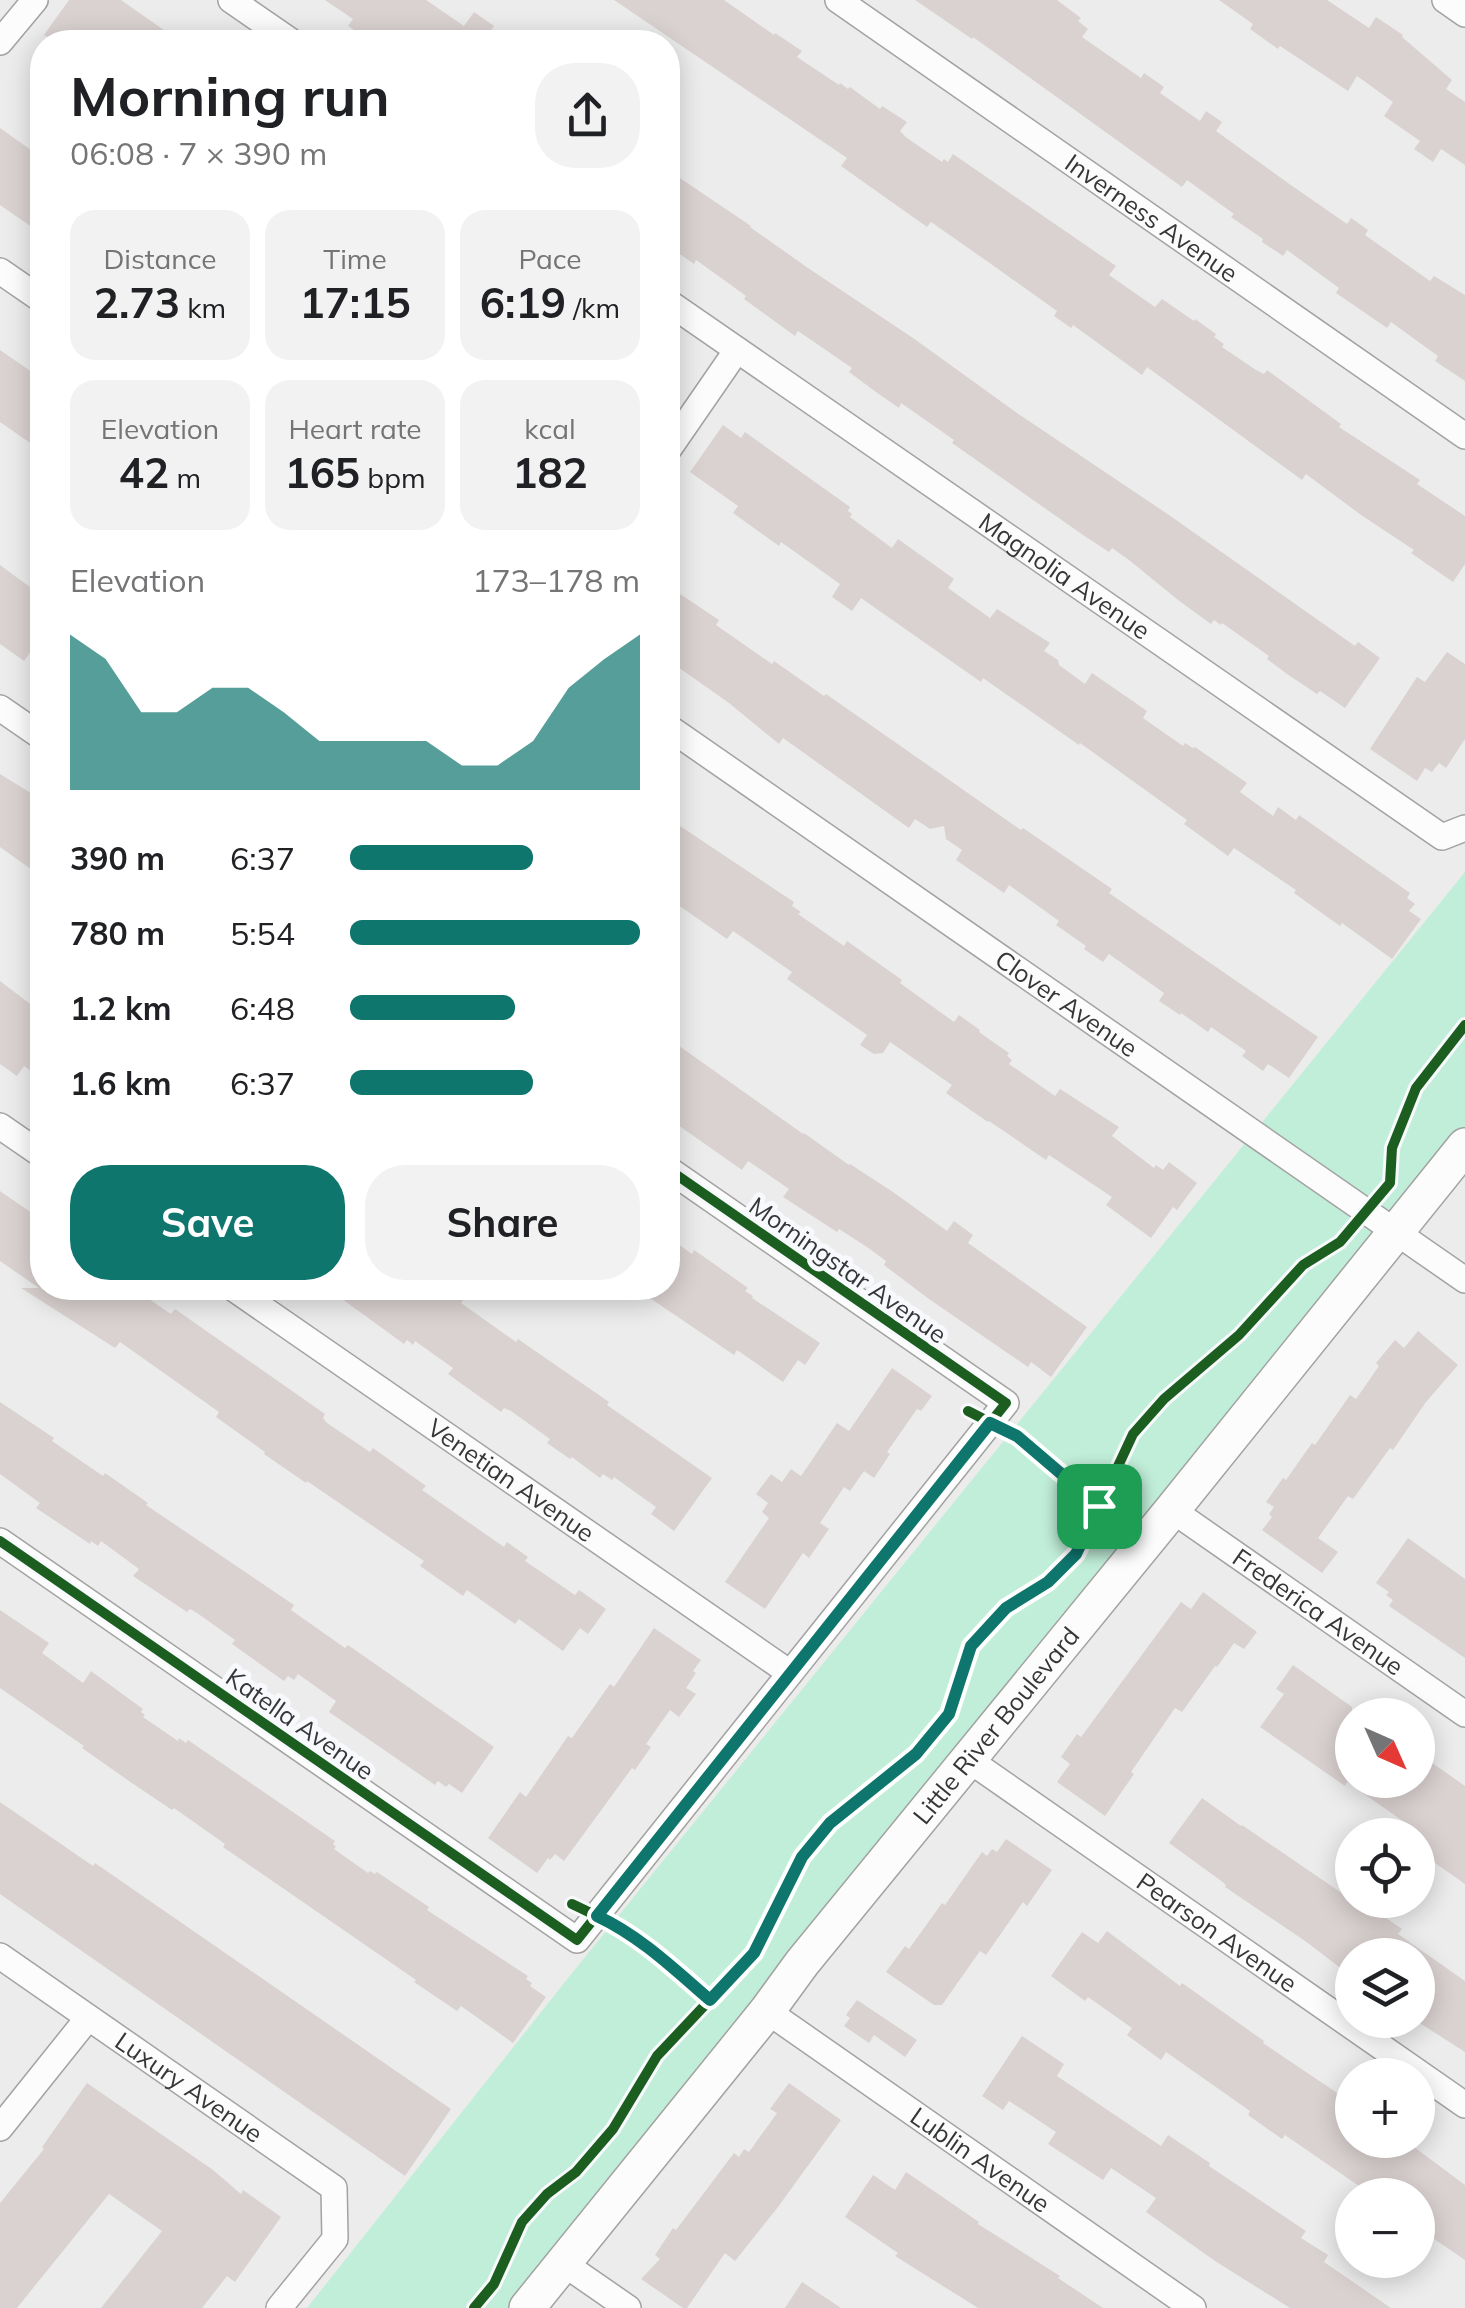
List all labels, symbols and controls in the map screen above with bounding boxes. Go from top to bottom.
text: Morning run [70,61,390,130]
button: share [535,63,640,168]
text: 06:08 · 7 × 390 m [70,133,327,173]
street label: Inverness Avenue [1060,147,1244,289]
text: Distance [103,241,217,276]
text: Time [323,241,387,276]
text: Pace [518,241,582,276]
text: 2.73 [94,276,180,329]
text: 17:15 [299,276,411,329]
text: 6:19 [480,276,566,329]
text: km [180,290,226,325]
text: /km [566,290,620,325]
text: Elevation [101,411,219,446]
text: Heart rate [288,411,422,446]
text: kcal [524,411,576,446]
text: 42 [119,446,169,499]
text: 165 [284,446,360,499]
text: 182 [512,446,588,499]
text: m [169,460,201,495]
text: bpm [360,460,426,495]
street label: Magnolia Avenue [973,506,1156,646]
text: Elevation [70,560,205,600]
text: 173–178 m [472,560,640,600]
text: 390 m [70,838,165,878]
text: 6:37 [230,838,295,878]
text: 780 m [70,913,165,953]
text: 5:54 [230,913,295,953]
street label: Clover Avenue [989,943,1144,1063]
text: 1.2 km [70,988,172,1028]
text: 6:48 [230,988,295,1028]
text: 1.6 km [70,1063,172,1103]
text: 6:37 [230,1063,295,1103]
button: Save [70,1165,345,1280]
button: Share [365,1165,640,1280]
street label: Morningstar Avenue [744,1190,953,1349]
street label: Venetian Avenue [422,1411,601,1548]
pin [1057,1464,1142,1549]
icon: arrive [1072,1479,1127,1534]
street label: Frederica Avenue [1227,1541,1410,1681]
street label: Little River Boulevard [906,1620,1085,1830]
street label: Katella Avenue [220,1661,380,1786]
north arrow [1335,1698,1435,1798]
map controls [1335,1698,1435,2278]
button: locate [1335,1818,1435,1918]
street label: Pearson Avenue [1131,1866,1303,1999]
button: layers [1335,1938,1435,2038]
street label: Luxury Avenue [110,2025,269,2149]
button: + [1335,2058,1435,2158]
street label: Lublin Avenue [905,2100,1056,2219]
button: − [1335,2178,1435,2278]

